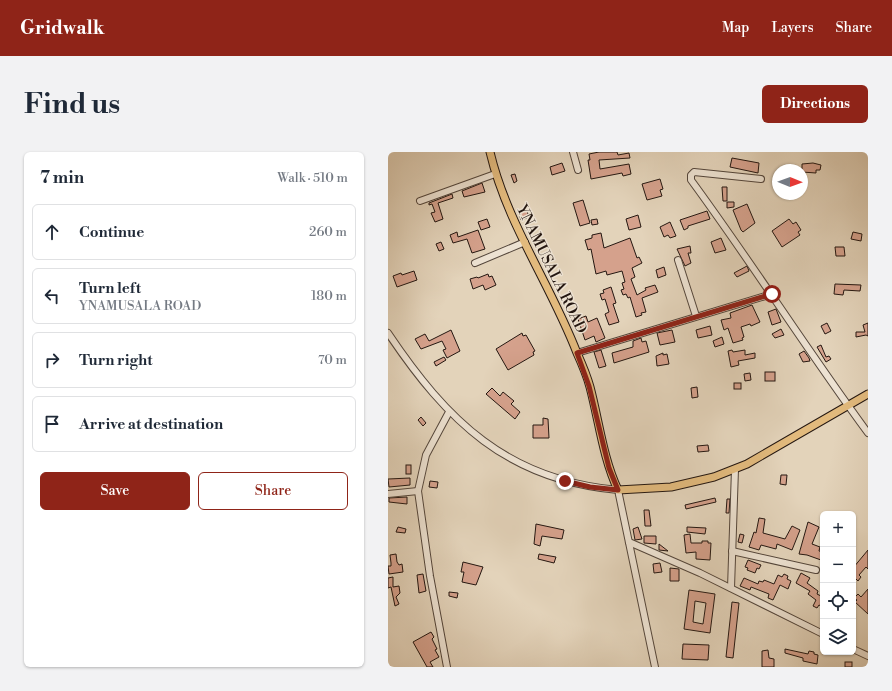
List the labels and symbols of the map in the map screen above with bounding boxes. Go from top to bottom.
north arrow [772,164,808,200]
street label: YNAMUSALA ROAD [512,201,591,337]
route start [763,285,781,303]
route end [556,472,574,490]

